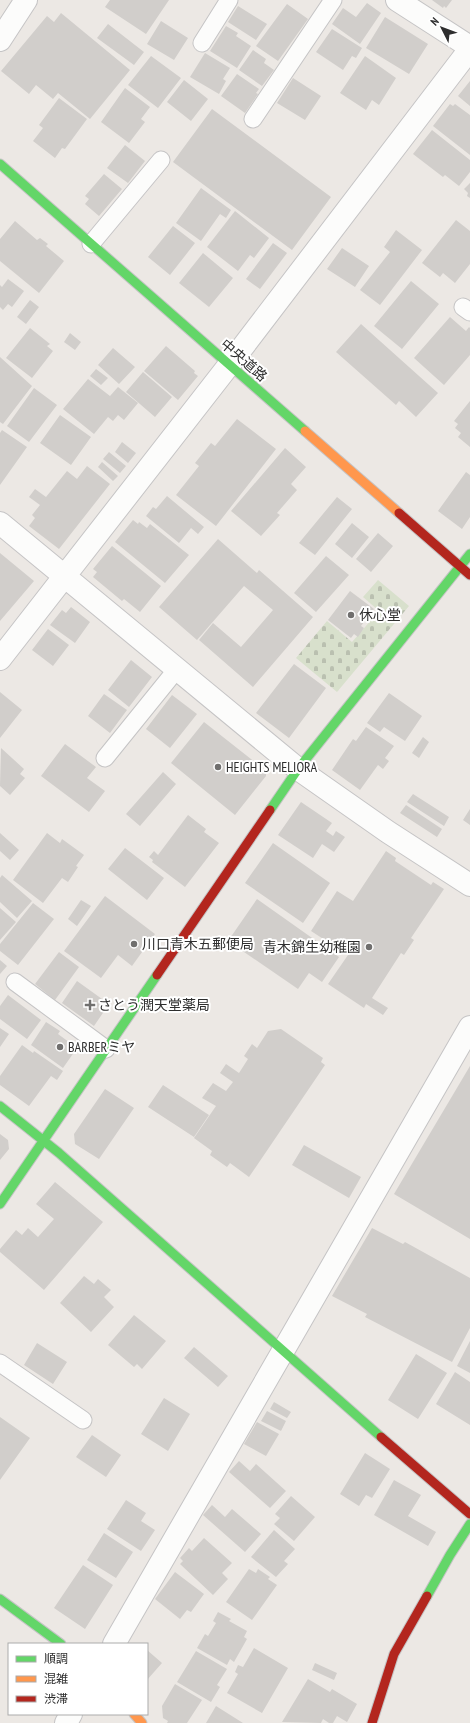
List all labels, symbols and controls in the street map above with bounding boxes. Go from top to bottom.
north arrow [422,8,462,48]
text: N [427,14,442,28]
street label: 中央道路 [217,335,271,385]
place label: 休心堂 [359,606,401,624]
marker: 休心堂 [346,610,356,620]
place label: HEIGHTS MELIORA [226,758,317,776]
marker: HEIGHTS MELIORA [213,762,223,772]
place label: 川口青木五郵便局 [142,935,254,953]
place label: 青木錦生幼稚園 [263,938,361,956]
marker: 川口青木五郵便局 [129,939,139,949]
marker: 青木錦生幼稚園 [364,942,374,952]
place label: さとう潤天堂薬局 [98,996,210,1014]
marker: さとう潤天堂薬局 [85,1000,95,1010]
place label: BARBERミヤ [68,1038,135,1056]
marker: BARBERミヤ [55,1042,65,1052]
legend [8,1643,148,1715]
text: 順調 [44,1651,68,1666]
text: 混雑 [44,1671,68,1686]
text: 渋滞 [44,1691,68,1706]

